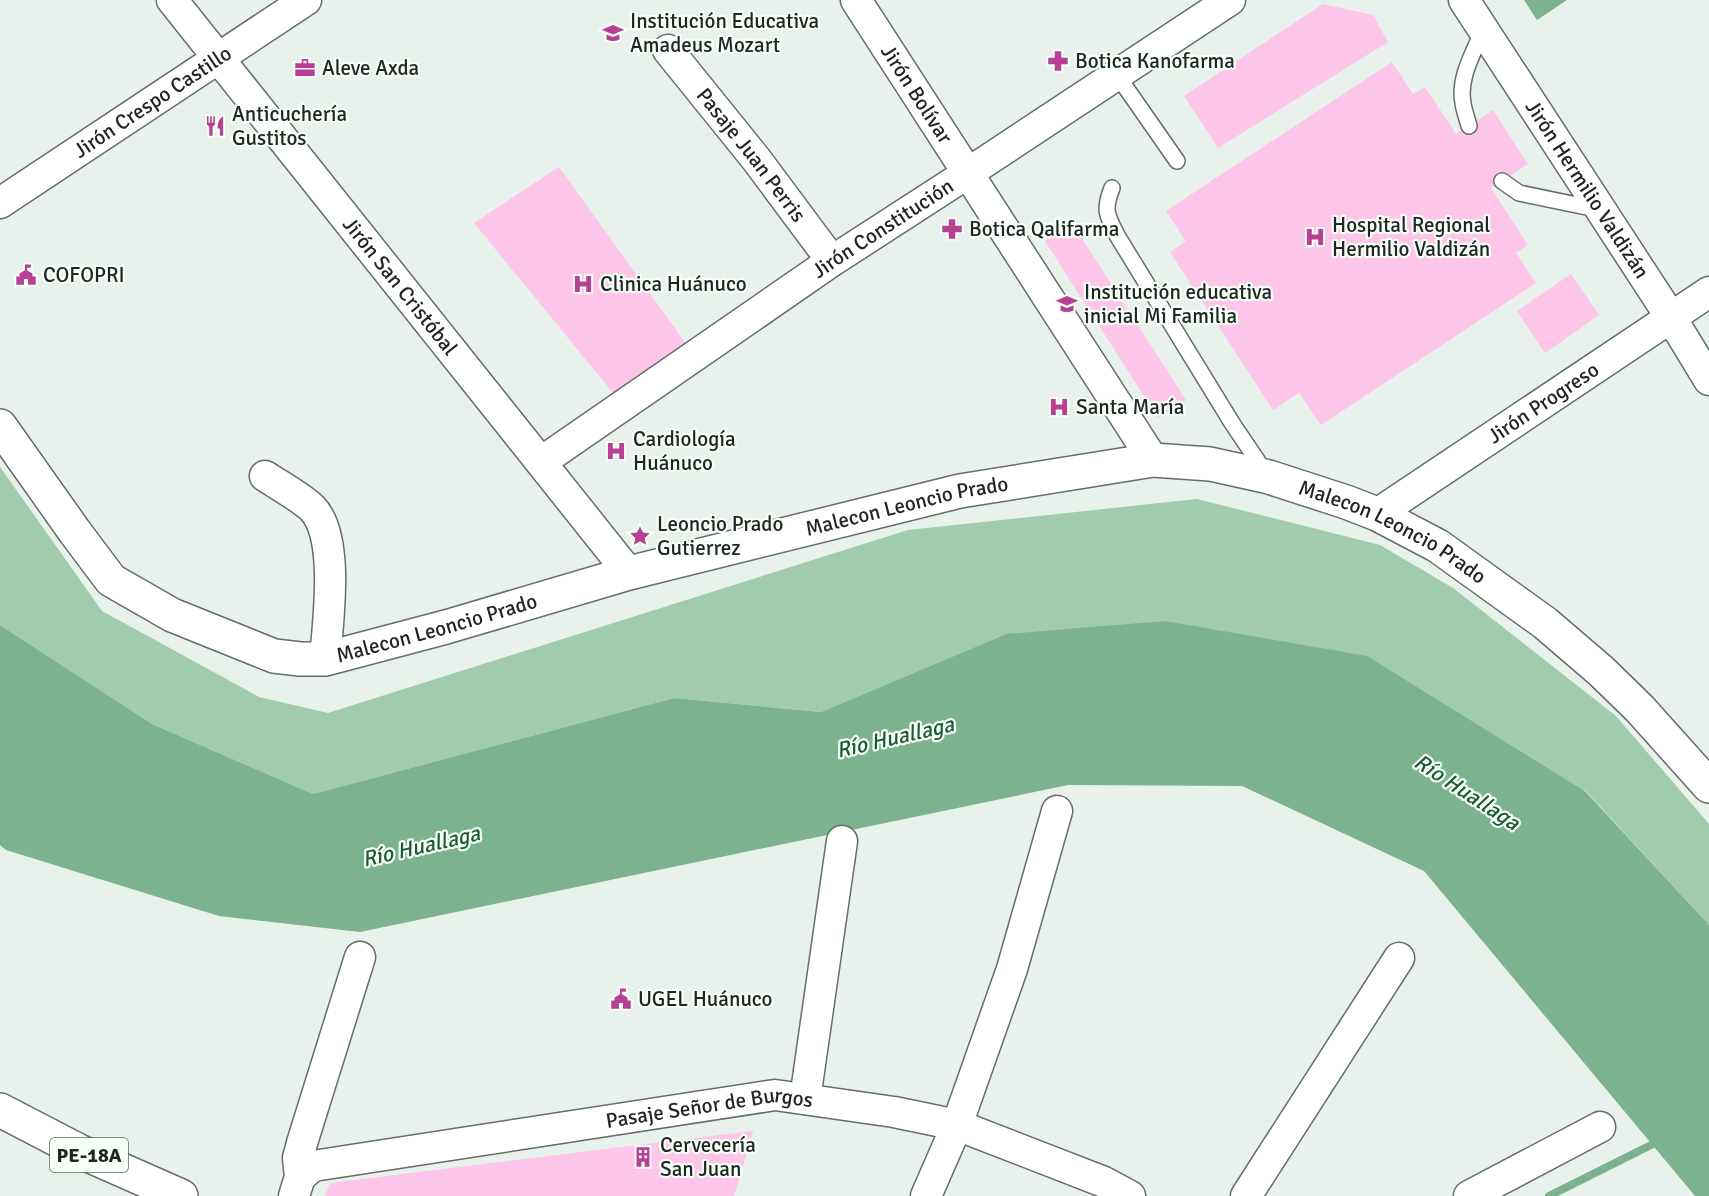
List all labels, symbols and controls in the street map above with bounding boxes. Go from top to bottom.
place label: Institución Educativa Amadeus Mozart [630,8,819,58]
school or university icon: Institución Educativa Amadeus Mozart [601,21,625,45]
street label: Jirón Crespo Castillo [68,40,237,164]
street label: Jirón Bolívar [875,40,958,149]
place label: Botica Kanofarma [1075,48,1235,74]
pharmacy icon: Botica Kanofarma [1046,49,1070,73]
place label: Aleve Axda [322,55,419,81]
office icon: Aleve Axda [293,56,317,80]
street label: Pasaje Juan Perris [691,83,812,227]
street label: Jirón Hermilio Valdizán [1520,95,1655,284]
place label: Anticuchería Gustitos [232,101,347,151]
restaurant icon: Anticuchería Gustitos [203,114,227,138]
street label: Jirón Constitución [807,173,958,284]
street label: Jirón San Cristóbal [337,212,463,361]
place label: Hospital Regional Hermilio Valdizán [1332,212,1491,262]
place label: Botica Qalifarma [969,216,1119,242]
pharmacy icon: Botica Qalifarma [940,217,964,241]
hospital icon: Hospital Regional Hermilio Valdizán [1303,225,1327,249]
place label: COFOPRI [43,262,125,288]
public building icon: COFOPRI [14,263,38,287]
place label: Clinica Huánuco [600,271,747,297]
hospital icon: Clinica Huánuco [571,272,595,296]
place label: Institución educativa inicial Mi Familia [1084,279,1272,329]
school or university icon: Institución educativa inicial Mi Familia [1055,292,1079,316]
street label: Jirón Progreso [1483,356,1604,449]
place label: Santa María [1076,394,1184,420]
hospital icon: Santa María [1047,395,1071,419]
place label: Cardiología Huánuco [633,426,736,476]
hospital icon: Cardiología Huánuco [604,439,628,463]
street label: Malecon Leoncio Prado [803,470,1010,542]
street label: Malecon Leoncio Prado [1295,475,1491,589]
place label: Leoncio Prado Gutierrez [657,511,783,561]
place icon: Leoncio Prado Gutierrez [628,524,652,548]
street label: Malecon Leoncio Prado [333,588,540,668]
water label: Río Huallaga [833,710,957,764]
water label: Río Huallaga [1409,748,1525,836]
water label: Río Huallaga [359,819,483,873]
place label: UGEL Huánuco [638,986,773,1012]
public building icon: UGEL Huánuco [609,987,633,1011]
street label: Pasaje Señor de Burgos [604,1082,815,1134]
place label: Cervecería San Juan [660,1132,756,1182]
road number: PE-18A [50,1138,128,1172]
building icon: Cervecería San Juan [631,1145,655,1169]

